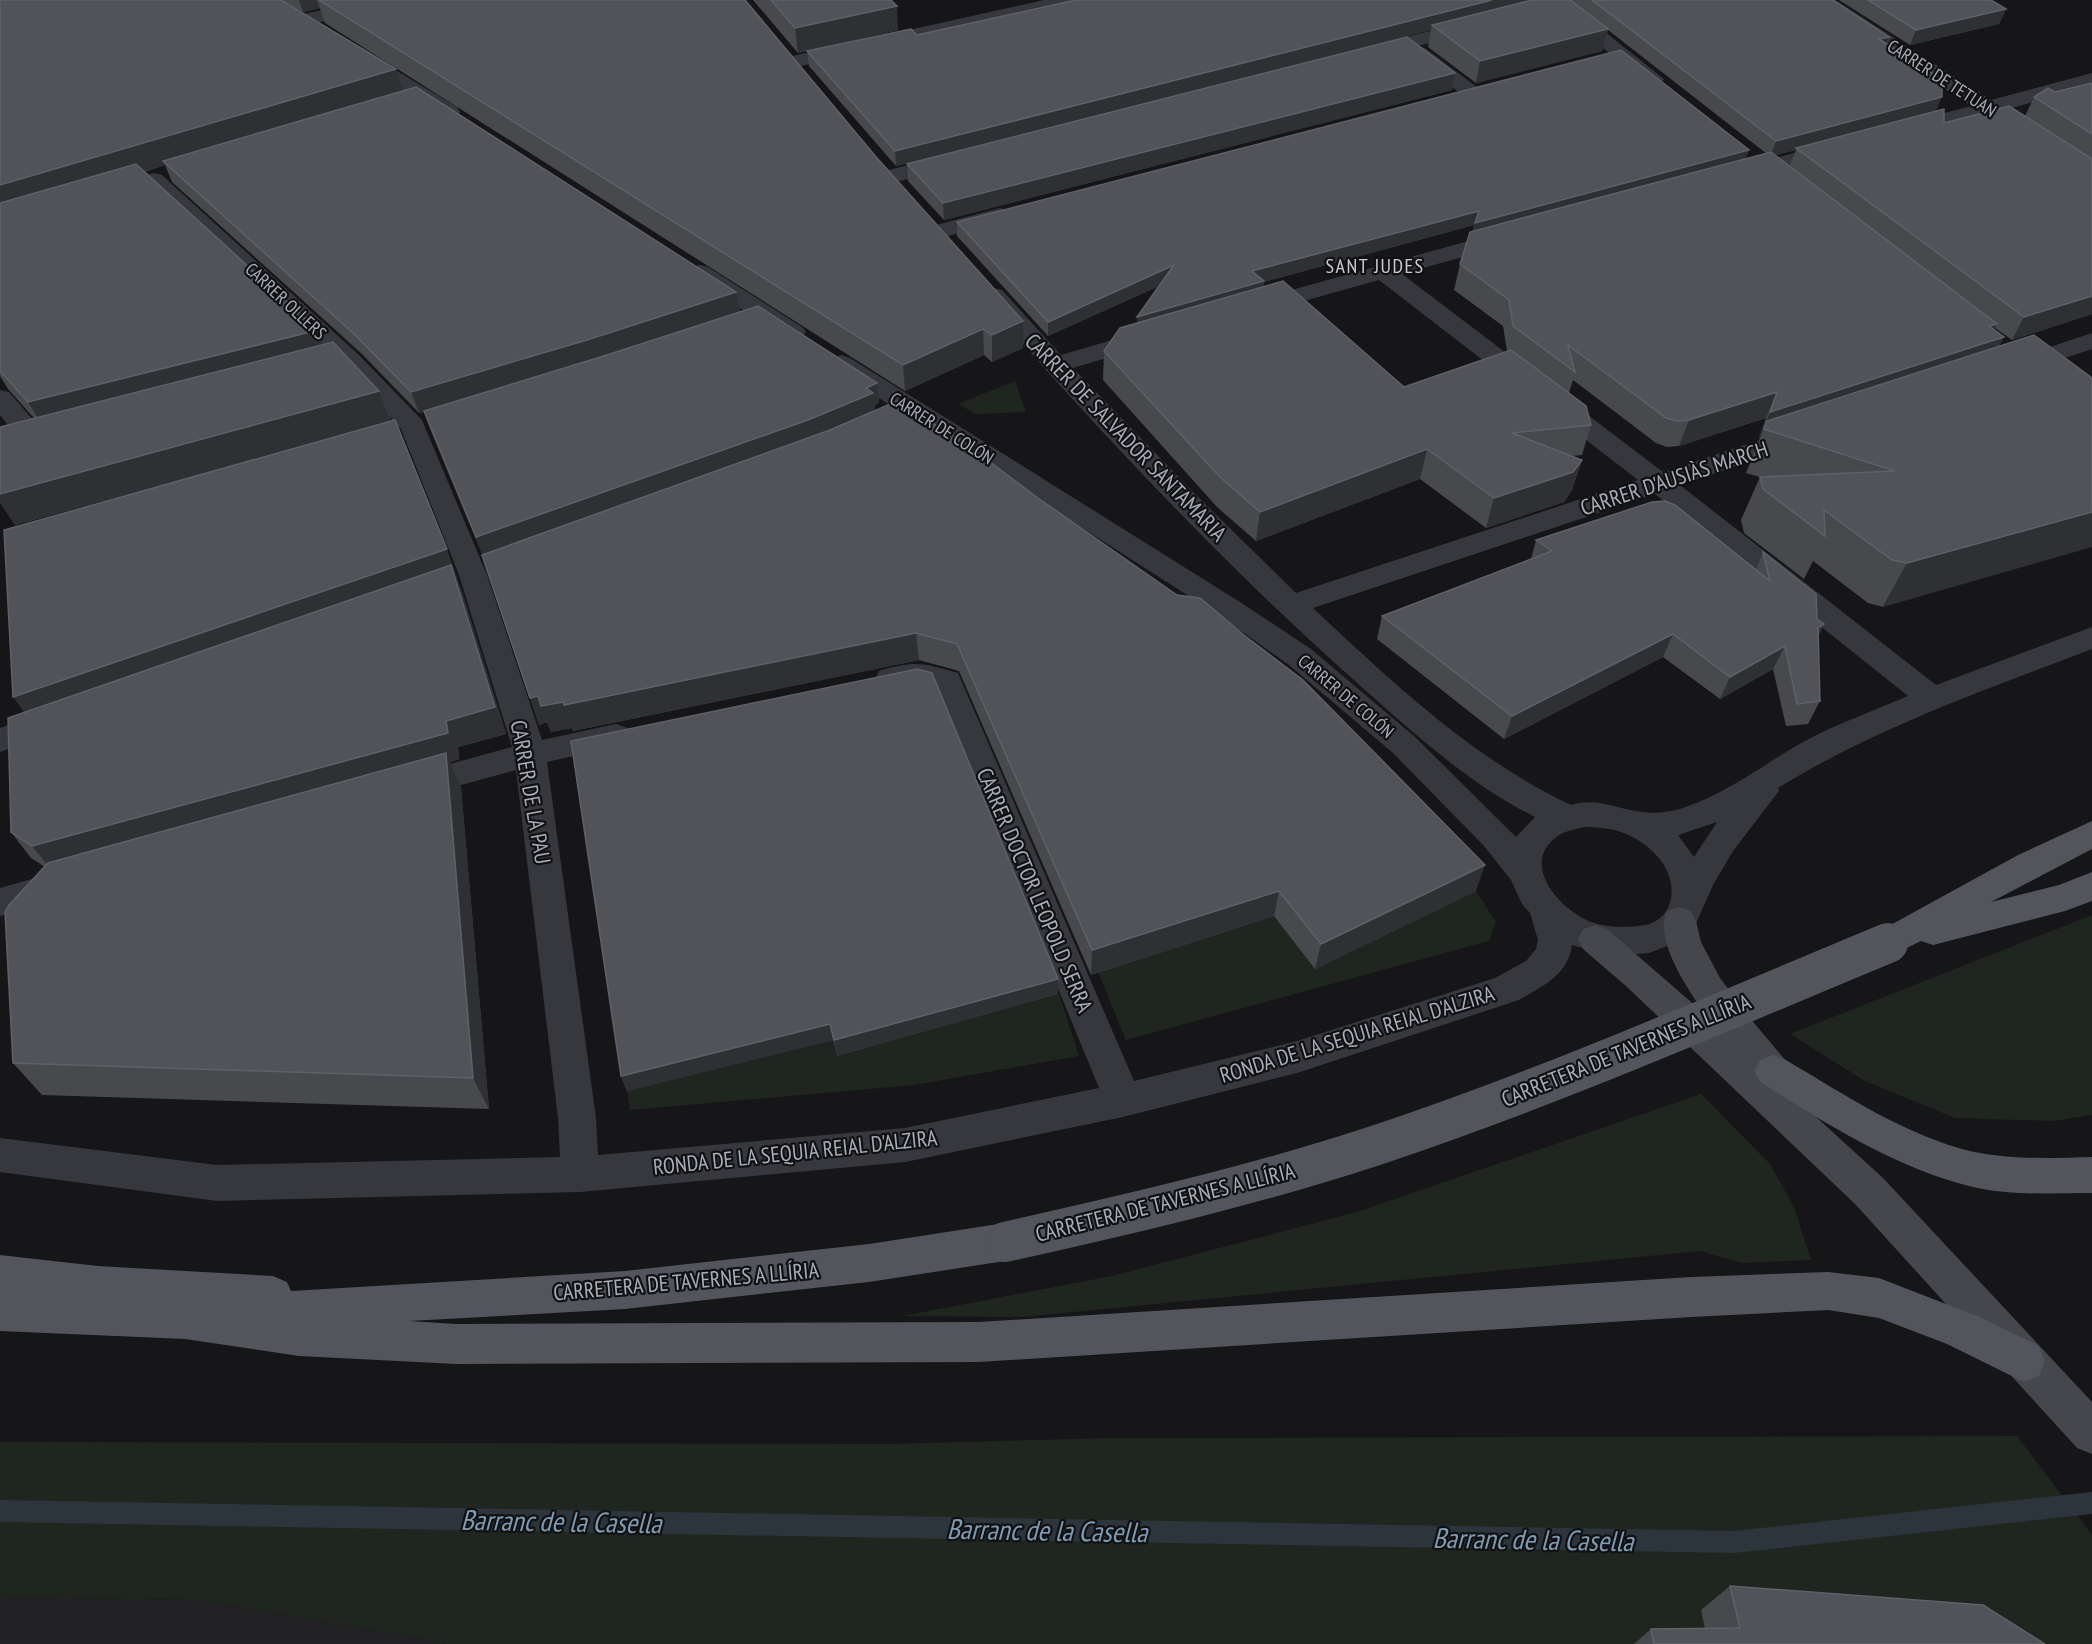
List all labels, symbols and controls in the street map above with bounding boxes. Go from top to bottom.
street label: CARRER DE TETUAN [1883,34,2001,122]
district label: SANT JUDES [1325,253,1425,279]
street label: CARRER OLLERS [241,258,332,345]
street label: CARRER DE SALVADOR SANTAMARIA [1019,327,1233,547]
street label: CARRER DE COLÓN [886,387,998,469]
street label: CARRER D'AUSIÀS MARCH [1577,434,1771,522]
street label: CARRER DE COLÓN [1293,649,1399,743]
street label: CARRER DE LA PAU [505,718,557,866]
street label: CARRER DOCTOR LEOPOLD SERRA [971,764,1099,1017]
street label: RONDA DE LA SEQUIA REIAL D'ALZIRA [1216,979,1498,1089]
street label: CARRETERA DE TAVERNES A LLÍRIA [1497,987,1755,1113]
street label: RONDA DE LA SEQUIA REIAL D'ALZIRA [652,1123,939,1181]
street label: CARRETERA DE TAVERNES A LLÍRIA [1032,1156,1298,1248]
street label: CARRETERA DE TAVERNES A LLÍRIA [552,1255,820,1307]
water label: Barranc de la Casella [460,1501,664,1541]
water label: Barranc de la Casella [946,1510,1150,1550]
water label: Barranc de la Casella [1432,1519,1636,1559]

